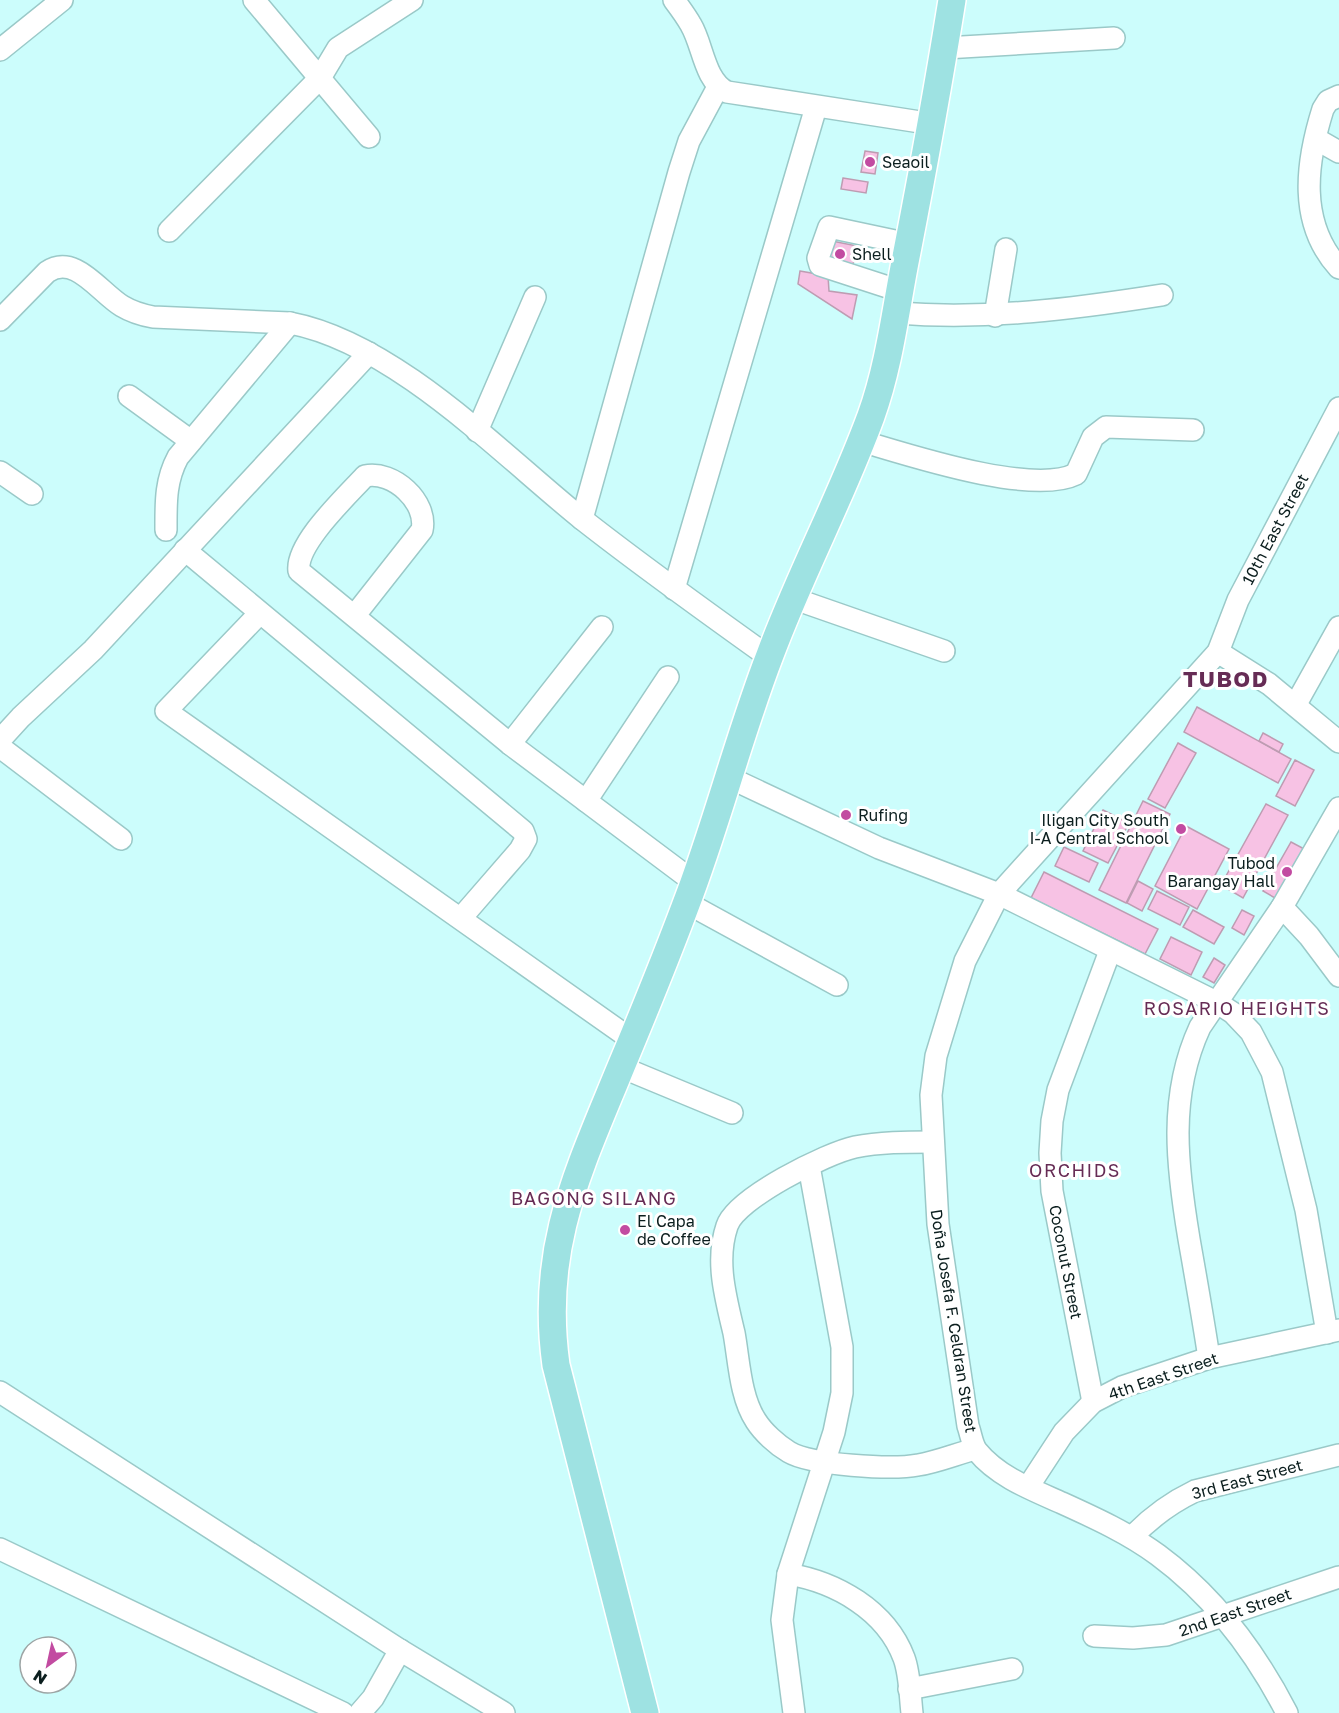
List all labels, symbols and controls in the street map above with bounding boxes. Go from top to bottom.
place label: Seaoil [882,152,930,172]
marker: Seaoil [863,155,877,169]
place label: Shell [852,244,892,264]
marker: Shell [833,247,847,261]
street label: 10th East Street [1237,470,1313,588]
district label: TUBOD [1183,665,1269,692]
place label: Rufing [858,805,908,825]
marker: Rufing [839,808,853,822]
place label: Iligan City South I-A Central School [1030,810,1169,848]
marker: Iligan City South I-A Central School [1174,822,1188,836]
place label: Tubod Barangay Hall [1167,853,1275,891]
marker: Tubod Barangay Hall [1280,865,1294,879]
district label: ROSARIO HEIGHTS [1144,997,1330,1019]
district label: ORCHIDS [1029,1159,1121,1181]
district label: BAGONG SILANG [511,1187,677,1209]
street label: Coconut Street [1045,1203,1087,1321]
street label: Doña Josefa F. Celdran Street [926,1208,982,1434]
place label: El Capa de Coffee [637,1211,711,1249]
marker: El Capa de Coffee [618,1223,632,1237]
street label: 4th East Street [1105,1348,1221,1404]
street label: 3rd East Street [1189,1455,1305,1503]
street label: 2nd East Street [1176,1583,1294,1641]
north arrow [18,1635,78,1695]
text: N [29,1666,50,1689]

